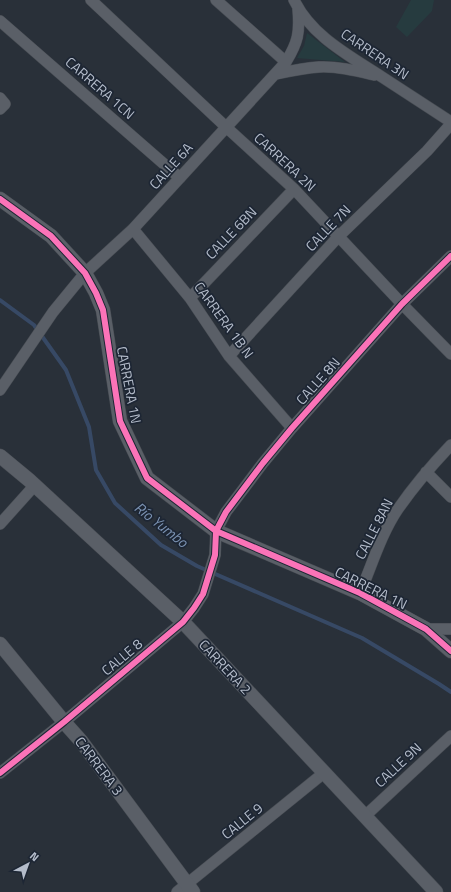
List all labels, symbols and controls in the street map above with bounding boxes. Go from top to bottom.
street label: CARRERA 3N [337,23,414,84]
street label: CARRERA 1CN [61,52,140,124]
street label: CARRERA 2N [250,127,321,196]
street label: CALLE 6A [144,137,198,194]
street label: CALLE 7N [300,200,355,256]
street label: CALLE 6BN [200,202,261,264]
street label: CARRERA 1B N [189,277,259,362]
street label: CARRERA 1N [112,345,147,425]
street label: CALLE 8N [291,352,345,409]
street label: CALLE 8AN [349,495,398,563]
water label: Río Yumbo [129,496,194,553]
street label: CARRERA 1N [331,561,411,614]
street label: CALLE 8 [97,633,147,680]
street label: CARRERA 2 [194,634,256,699]
street label: CARRERA 3 [70,732,128,799]
street label: CALLE 9N [369,737,426,792]
street label: CALLE 9 [216,797,267,844]
north arrow [8,844,48,884]
text: N [26,848,43,865]

